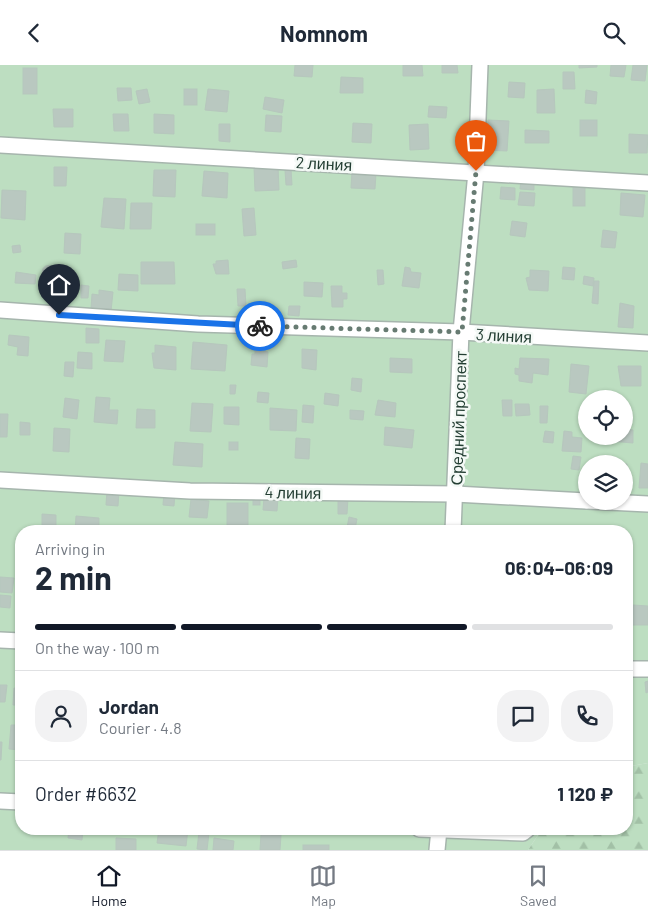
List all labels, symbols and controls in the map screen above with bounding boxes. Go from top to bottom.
icon: back [20,19,48,47]
icon: search [600,19,628,47]
text: Nomnom [280,20,368,46]
pin [455,120,497,171]
icon: bag [462,127,490,155]
street label: 2 линия [295,152,353,174]
pin [38,264,80,315]
icon: home [45,271,73,299]
courier [235,301,285,351]
icon: bike [246,312,274,340]
street label: 3 линия [475,324,533,346]
street label: Средний проспект [446,350,470,486]
map controls [578,390,633,510]
button: locate [578,390,633,445]
button: layers [578,455,633,510]
street label: 4 линия [264,482,322,502]
text: Arriving in [35,539,105,558]
text: 06:04–06:09 [505,556,613,579]
text: 2 min [35,558,112,596]
text: On the way · 100 m [35,638,160,657]
button: person [35,690,87,742]
button: chat [497,690,549,742]
button: phone [561,690,613,742]
text: Jordan [99,695,159,718]
text: Courier · 4.8 [99,718,182,737]
text: Order #6632 [35,782,137,805]
text: 1 120 ₽ [557,782,613,805]
tab: Home [91,862,127,909]
tab: Map [309,862,337,909]
tab: Saved [520,862,557,909]

